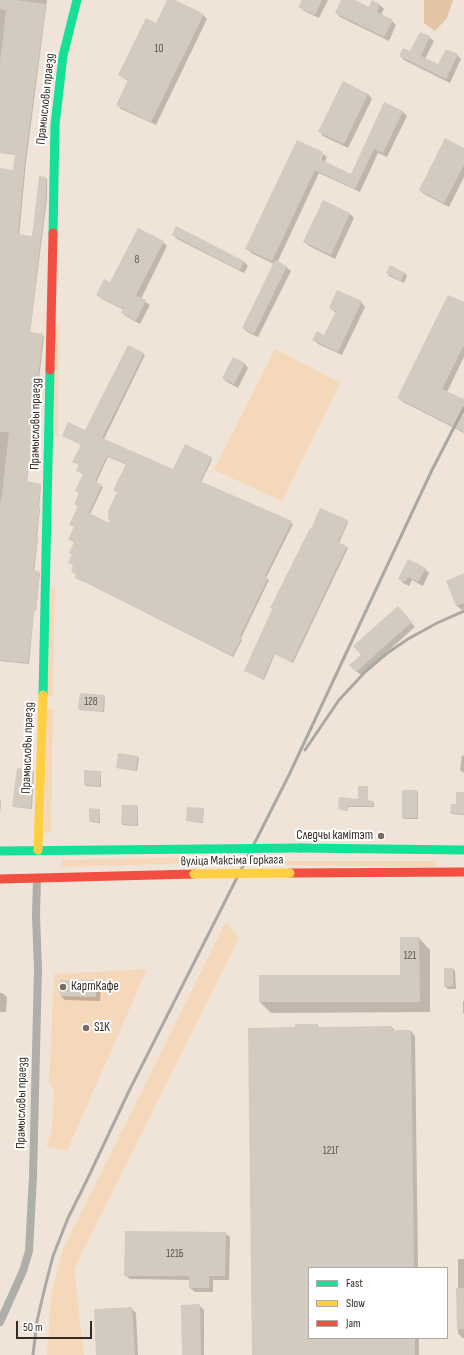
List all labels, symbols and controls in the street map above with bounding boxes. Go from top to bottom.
house number: 10 [155,42,163,56]
street label: Прамысловы праезд [33,52,59,146]
house number: 8 [135,253,139,267]
street label: Прамысловы праезд [27,378,45,470]
house number: 128 [84,695,98,709]
street label: Прамысловы праезд [19,702,37,794]
place label: Следчы камітэт [296,828,373,844]
marker: Следчы камітэт [376,831,386,841]
street label: вуліца Максіма Горкага [181,852,283,870]
house number: 121 [404,949,416,963]
place label: КартКафе [71,979,119,995]
marker: КартКафе [58,982,68,992]
place label: S1K [94,1020,110,1036]
marker: S1K [81,1023,91,1033]
street label: Прамысловы праезд [13,1057,31,1149]
house number: 121Г [323,1144,339,1158]
house number: 121Б [166,1247,184,1261]
legend [308,1267,448,1339]
text: Fast [346,1276,363,1291]
text: Slow [346,1296,365,1311]
scale bar [18,1313,94,1339]
text: Jam [346,1316,361,1331]
text: 50 m [23,1320,43,1335]

